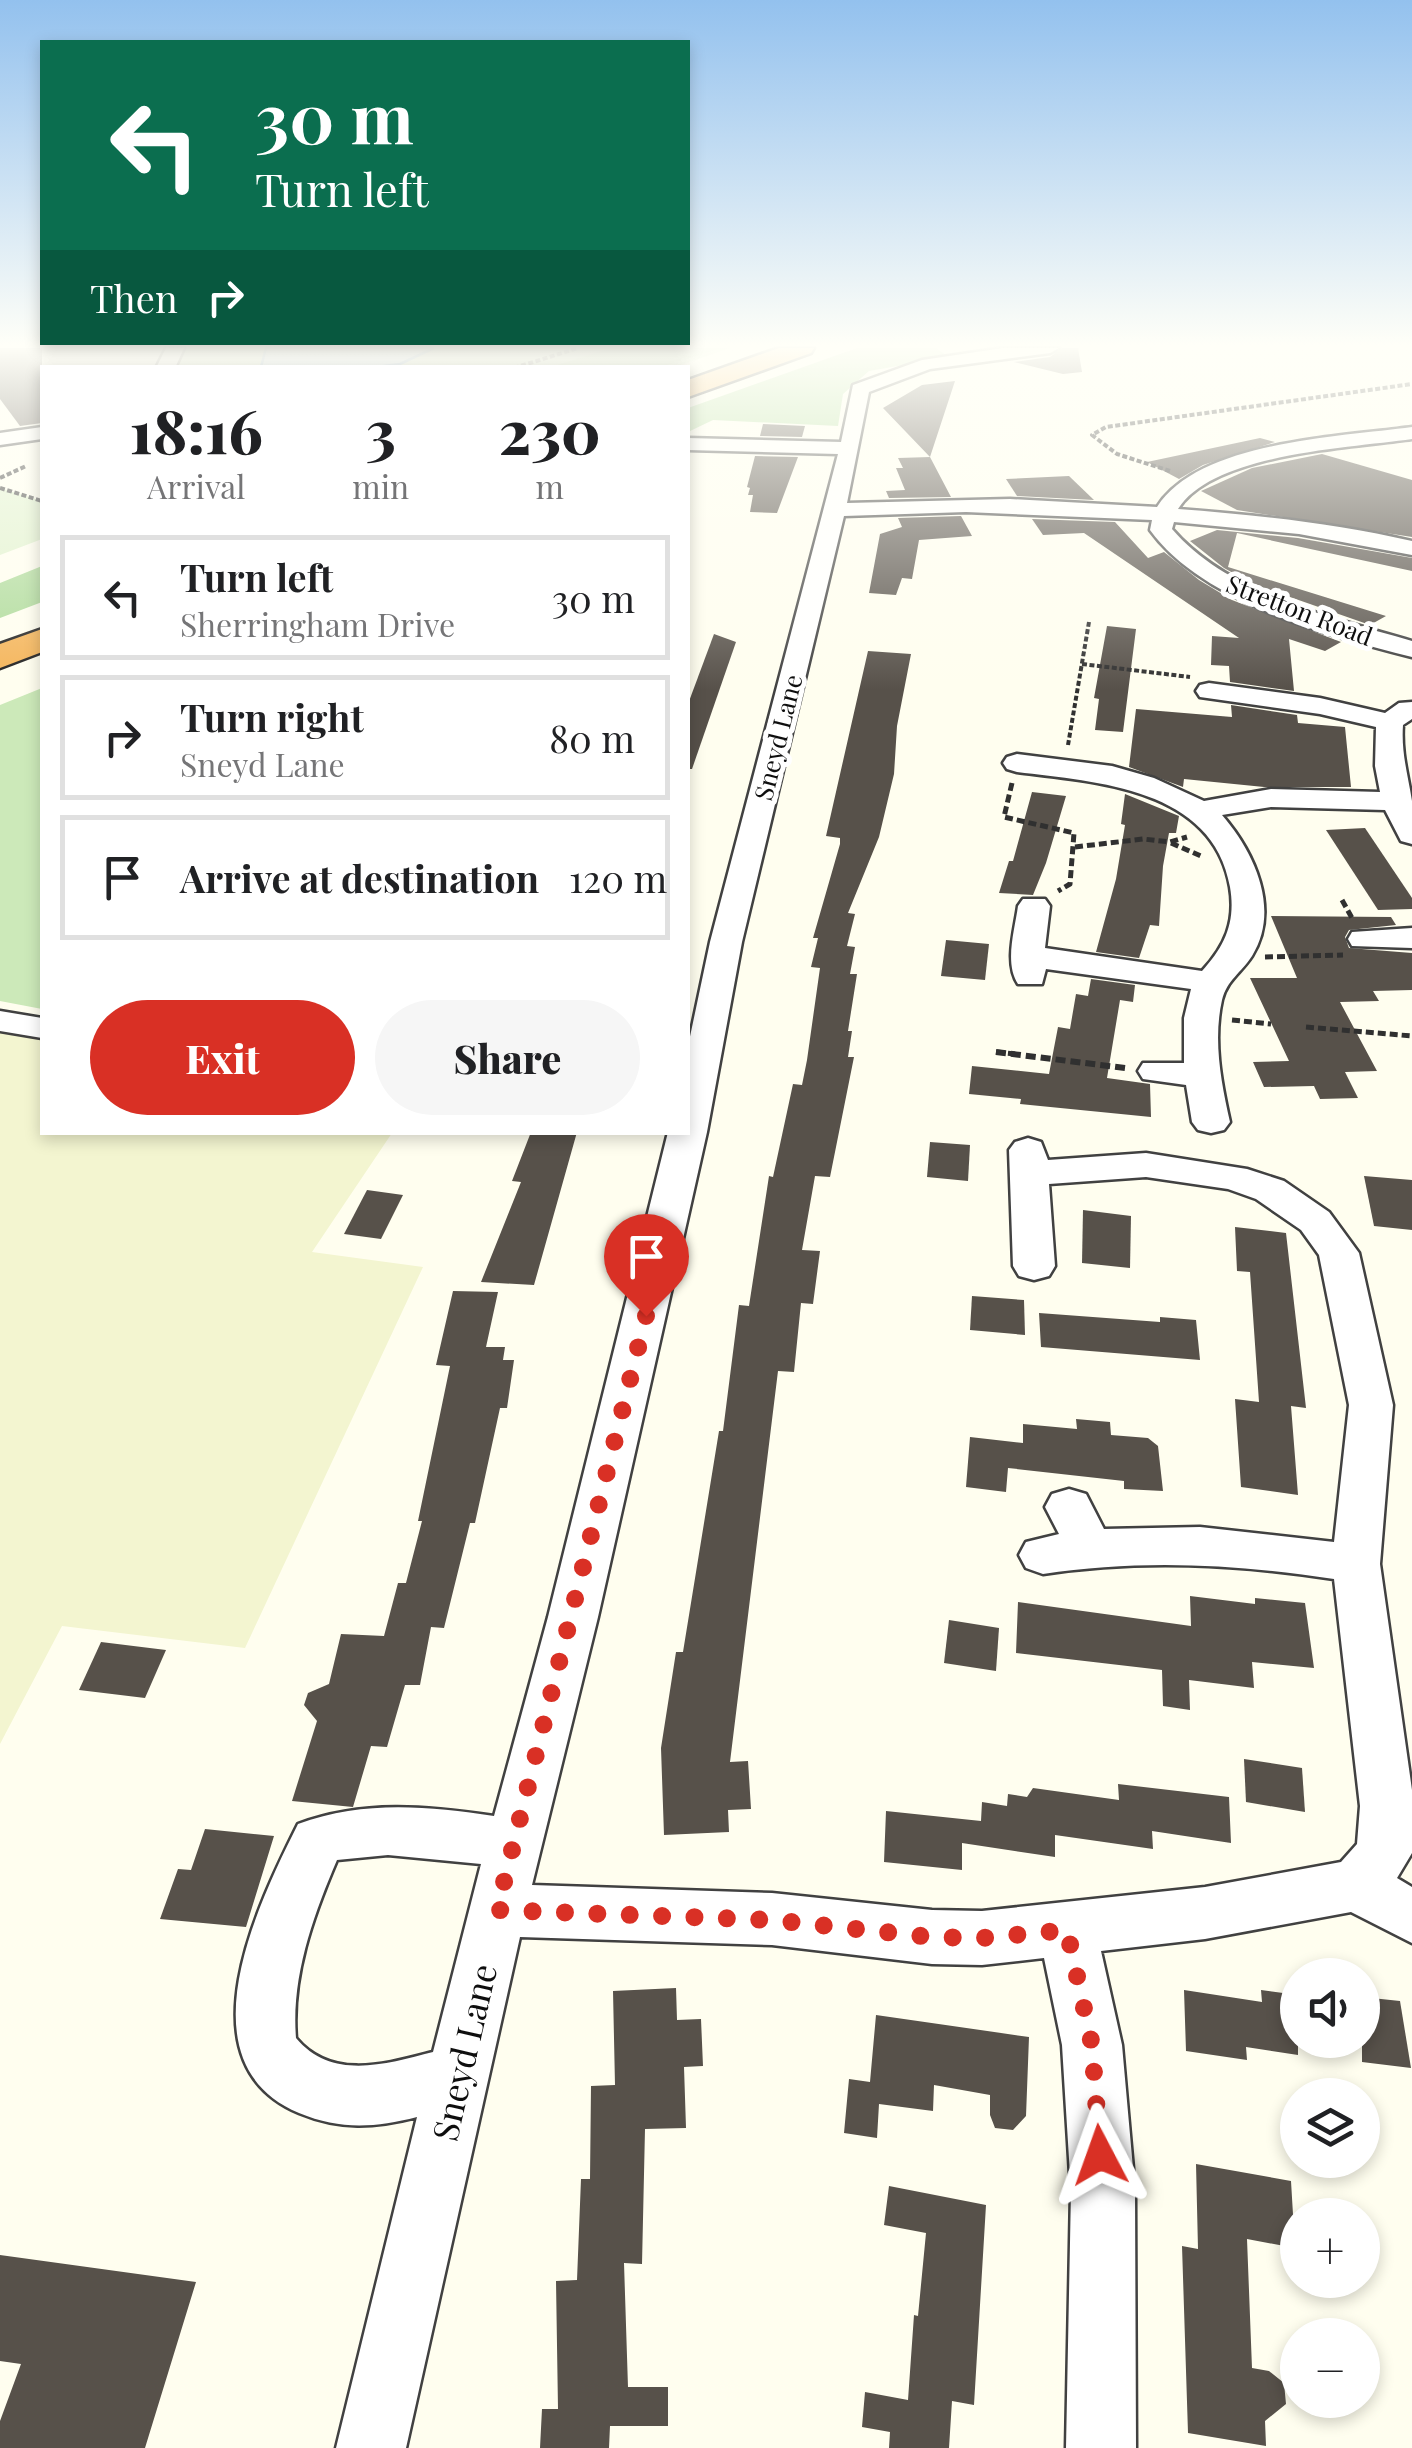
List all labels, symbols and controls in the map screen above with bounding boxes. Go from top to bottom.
text: 30 m [255,68,414,162]
icon: left [90,80,220,210]
text: Turn left [255,158,429,218]
icon: right [198,270,253,325]
text: Then [90,272,178,323]
text: 18:16 [129,389,263,469]
text: 3 [366,389,396,469]
text: 230 [499,389,601,469]
text: Arrival [147,464,245,507]
text: min [352,464,409,507]
text: m [535,464,564,507]
text: Turn left [180,551,333,602]
street label: Stretton Road [1222,566,1378,652]
icon: left [95,570,150,625]
text: 30 m [552,572,635,623]
text: Sherringham Drive [180,602,455,645]
street label: Sneyd Lane [745,671,809,803]
text: Turn right [180,691,364,742]
icon: right [95,710,150,765]
text: 80 m [549,712,635,763]
text: Sneyd Lane [180,742,345,785]
icon: arrive [95,850,150,905]
text: Arrive at destination [180,852,539,903]
text: 120 m [569,852,667,903]
button: Exit [90,1000,355,1115]
button: Share [375,1000,640,1115]
pin [604,1214,689,1317]
icon: arrive [619,1229,674,1284]
map controls [1280,1958,1380,2418]
button: sound [1280,1958,1380,2058]
street label: Sneyd Lane [420,1959,506,2145]
button: layers [1280,2078,1380,2178]
position arrow [1048,2103,1152,2207]
button: + [1280,2198,1380,2298]
button: − [1280,2318,1380,2418]

